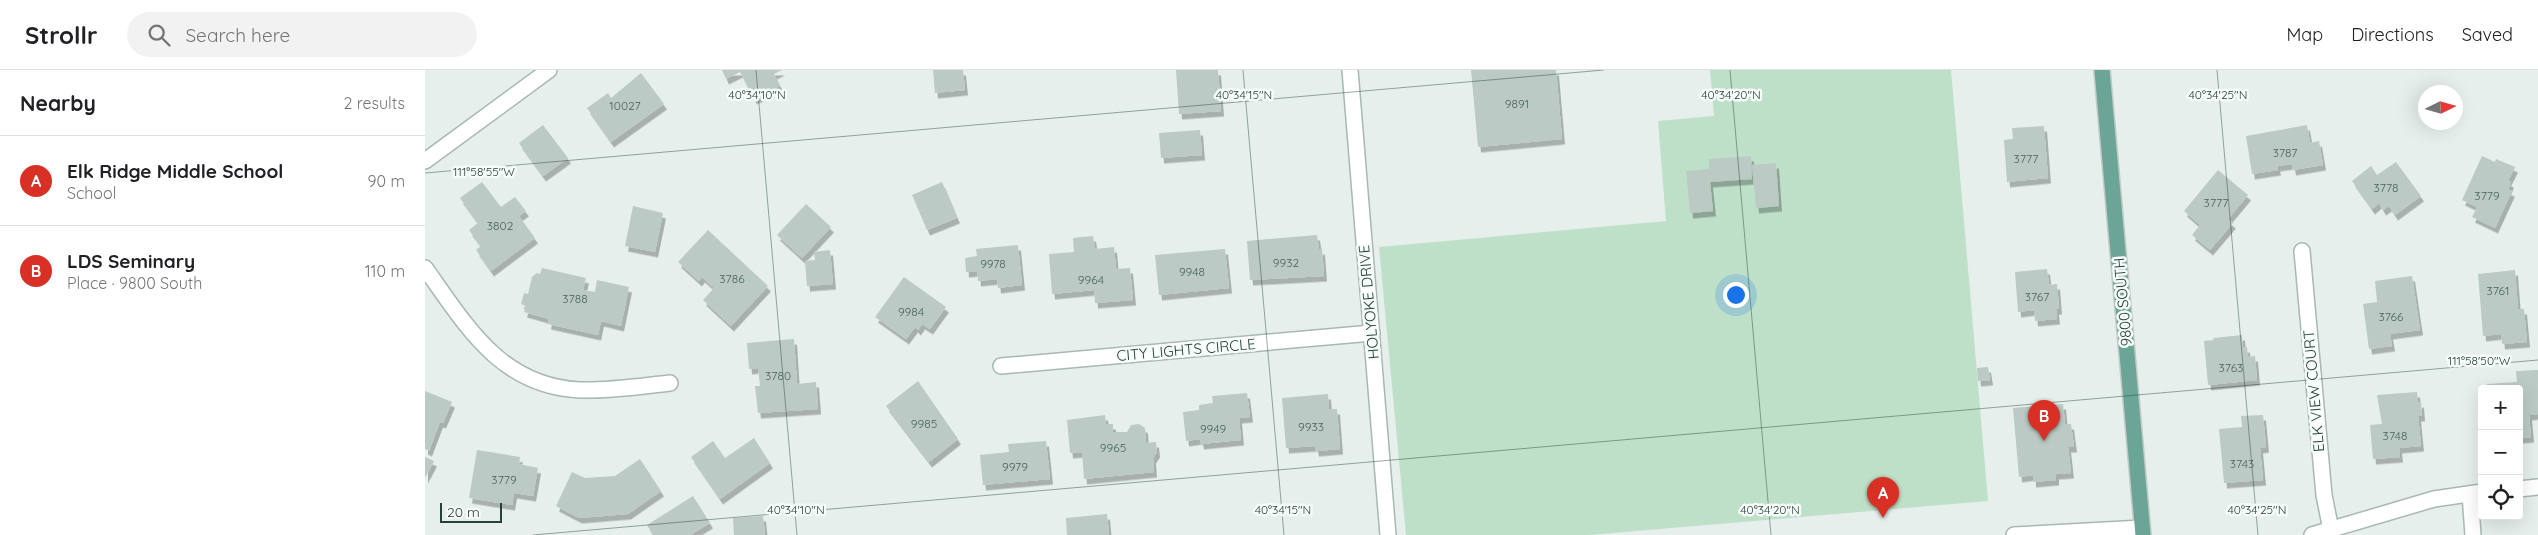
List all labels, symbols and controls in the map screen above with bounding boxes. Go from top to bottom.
search box [127,12,477,57]
text: Strollr [25,20,97,50]
icon: search [145,21,173,49]
text: Search here [185,23,290,47]
text: Map [2286,23,2323,46]
text: Directions [2351,23,2434,46]
text: Saved [2462,23,2513,46]
north arrow [2418,85,2463,130]
text: 40°34'10"N [728,87,786,102]
text: 40°34'15"N [1216,87,1272,102]
text: 40°34'20"N [1701,87,1761,102]
text: 40°34'25"N [2189,87,2247,102]
text: Nearby [20,90,96,116]
text: 2 results [343,93,405,113]
house number: 9891 [1505,96,1529,111]
house number: 10027 [609,98,641,113]
house number: 3787 [2273,145,2297,160]
house number: 3777 [2014,151,2038,166]
text: Elk Ridge Middle School [67,159,283,183]
text: 111°58'55"W [453,164,515,179]
text: A [31,171,41,191]
text: 90 m [368,171,405,191]
house number: 3778 [2373,180,2399,195]
text: School [67,183,116,203]
house number: 3779 [2474,188,2500,203]
house number: 3777 [2204,195,2228,210]
house number: 3802 [487,218,514,233]
street label: HOLYOKE DRIVE [1354,244,1383,360]
text: LDS Seminary [67,249,195,273]
house number: 9932 [1273,255,1300,270]
house number: 9978 [980,256,1006,271]
street label: 9800 SOUTH [2109,257,2136,347]
text: B [31,261,41,281]
text: 110 m [365,261,405,281]
house number: 9948 [1179,264,1205,279]
house number: 3786 [719,271,745,286]
house number: 9964 [1078,272,1104,287]
text: Place · 9800 South [67,273,202,293]
your location [1723,282,1749,308]
house number: 3761 [2487,283,2509,298]
house number: 3767 [2025,289,2049,304]
house number: 3788 [562,291,588,306]
house number: 9984 [898,304,924,319]
house number: 3766 [2379,309,2404,324]
street label: ELK VIEW COURT [2299,329,2328,453]
street label: CITY LIGHTS CIRCLE [1116,334,1256,365]
text: 111°58'50"W [2448,353,2511,368]
house number: 3763 [2219,360,2243,375]
house number: 3780 [765,368,791,383]
map controls [2478,385,2523,520]
button: + [2478,385,2523,430]
pin: B [2028,400,2060,441]
house number: 9985 [911,416,937,431]
house number: 9933 [1298,419,1324,434]
house number: 9949 [1200,421,1226,436]
house number: 3748 [2383,428,2407,443]
button: − [2478,430,2523,475]
house number: 9965 [1100,440,1126,455]
house number: 3743 [2230,456,2254,471]
house number: 9979 [1002,459,1028,474]
house number: 3779 [491,472,517,487]
button: locate [2478,475,2523,520]
pin: A [1867,477,1899,518]
scale bar [440,500,503,523]
text: 40°34'10"N [767,502,825,517]
text: 40°34'15"N [1255,502,1311,517]
text: 40°34'20"N [1740,502,1800,517]
text: 40°34'25"N [2228,502,2286,517]
text: 20 m [447,503,480,521]

